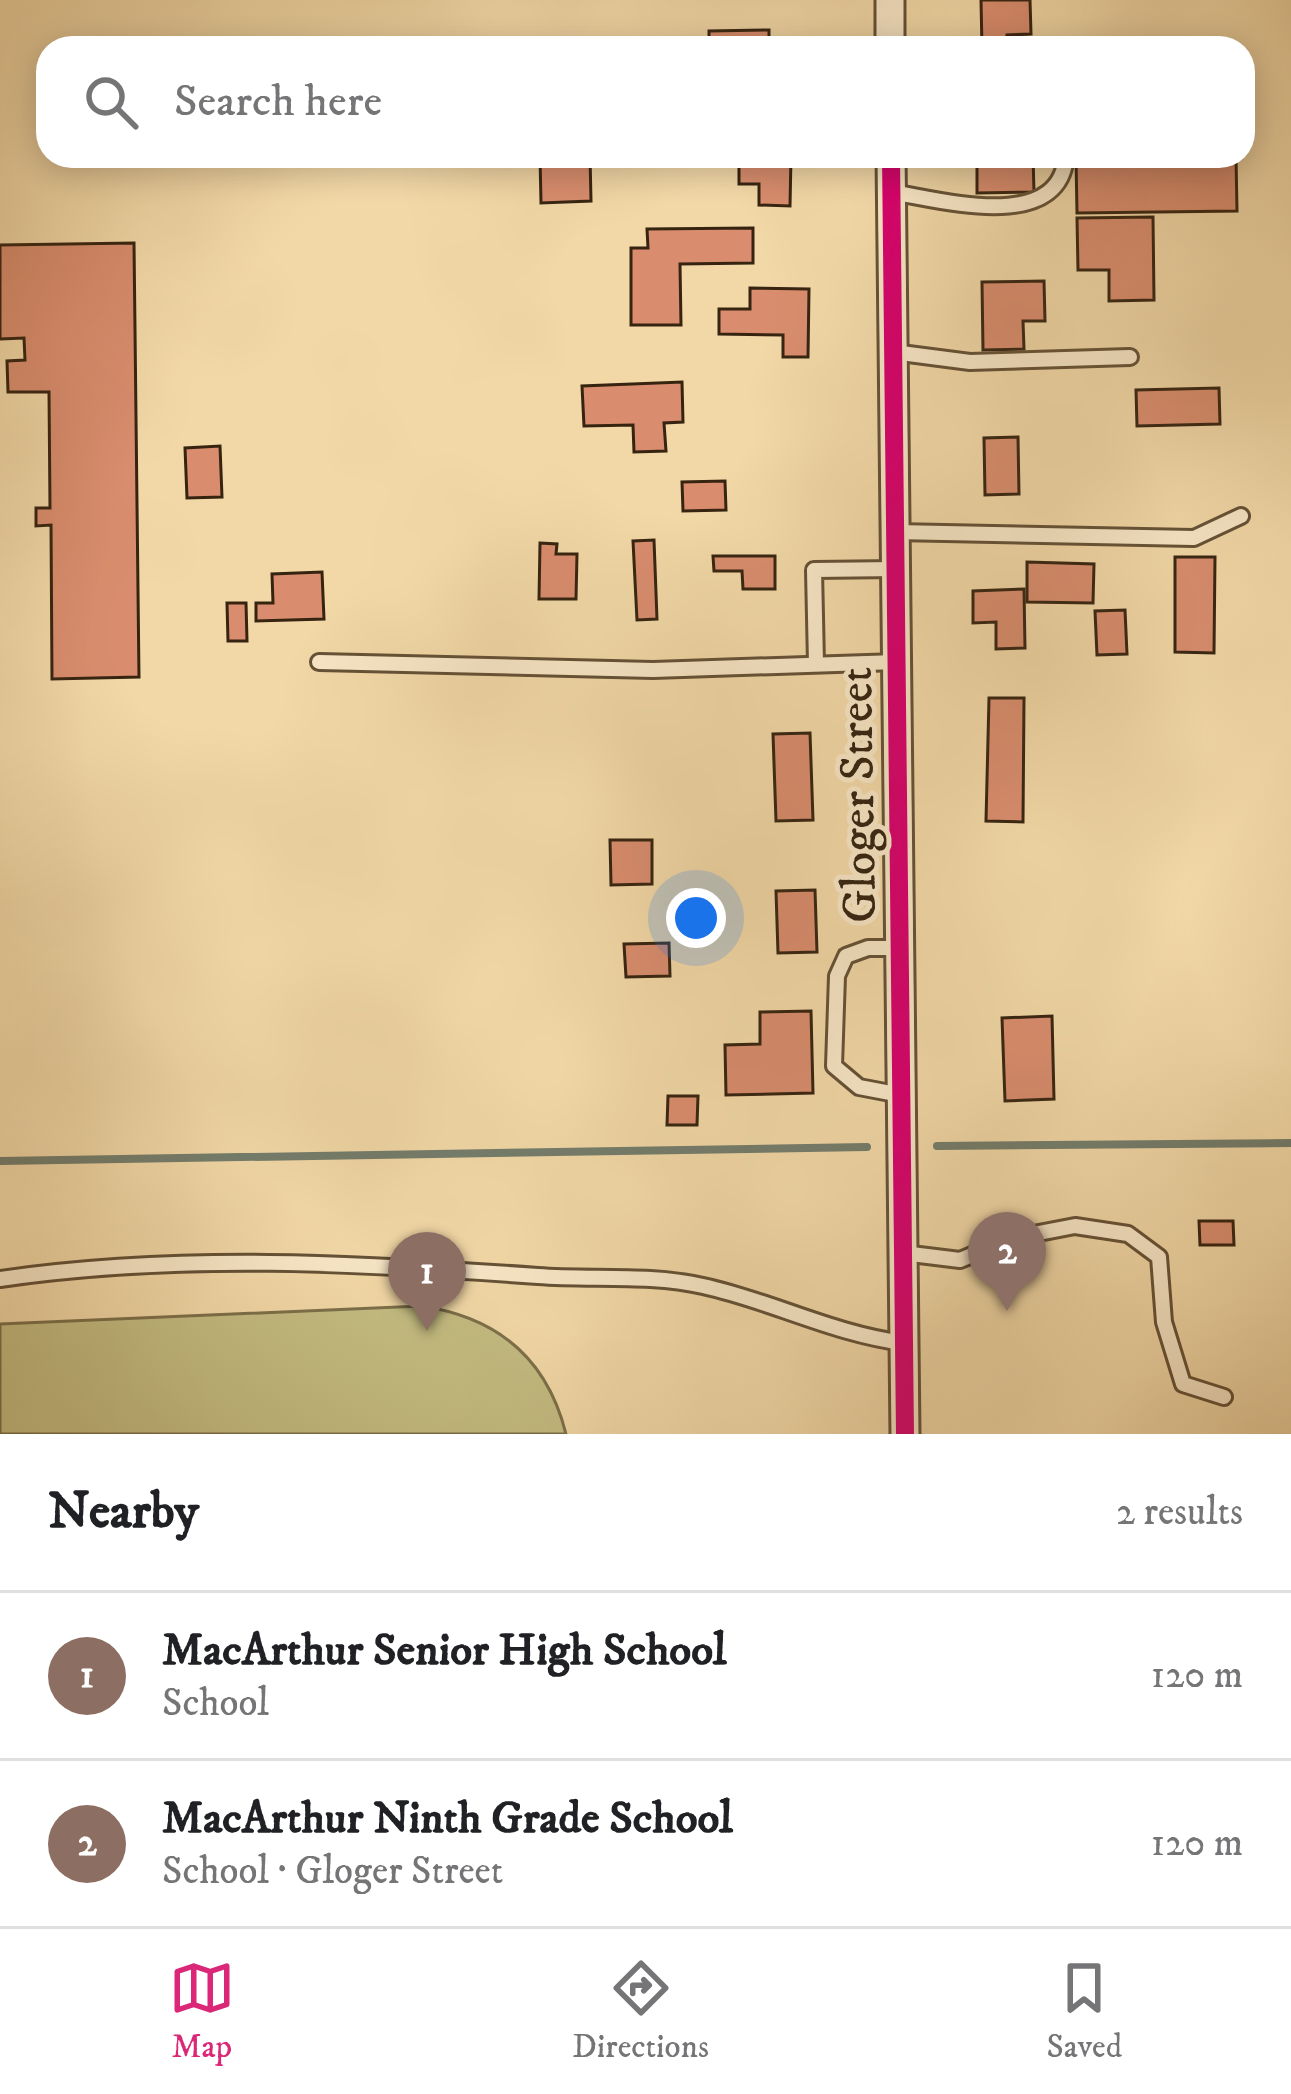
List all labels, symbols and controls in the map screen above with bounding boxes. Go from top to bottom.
search box [36,36,1255,168]
icon: search [78,69,144,135]
text: Search here [174,74,382,130]
street label: Gloger Street [827,666,891,924]
your location [666,888,726,948]
pin: 2 [968,1212,1046,1311]
pin: 1 [388,1232,466,1331]
text: Nearby [48,1480,199,1544]
text: 2 results [1116,1488,1243,1537]
text: MacArthur Senior High School [162,1623,726,1679]
text: 1 [80,1651,94,1700]
text: 120 m [1151,1651,1243,1700]
text: School [162,1679,269,1728]
text: MacArthur Ninth Grade School [162,1791,733,1847]
text: 2 [77,1819,97,1868]
text: 120 m [1151,1819,1243,1868]
text: School · Gloger Street [162,1847,503,1896]
tab: Map [169,1955,235,2068]
tab: Directions [572,1955,709,2068]
tab: Saved [1046,1955,1122,2068]

